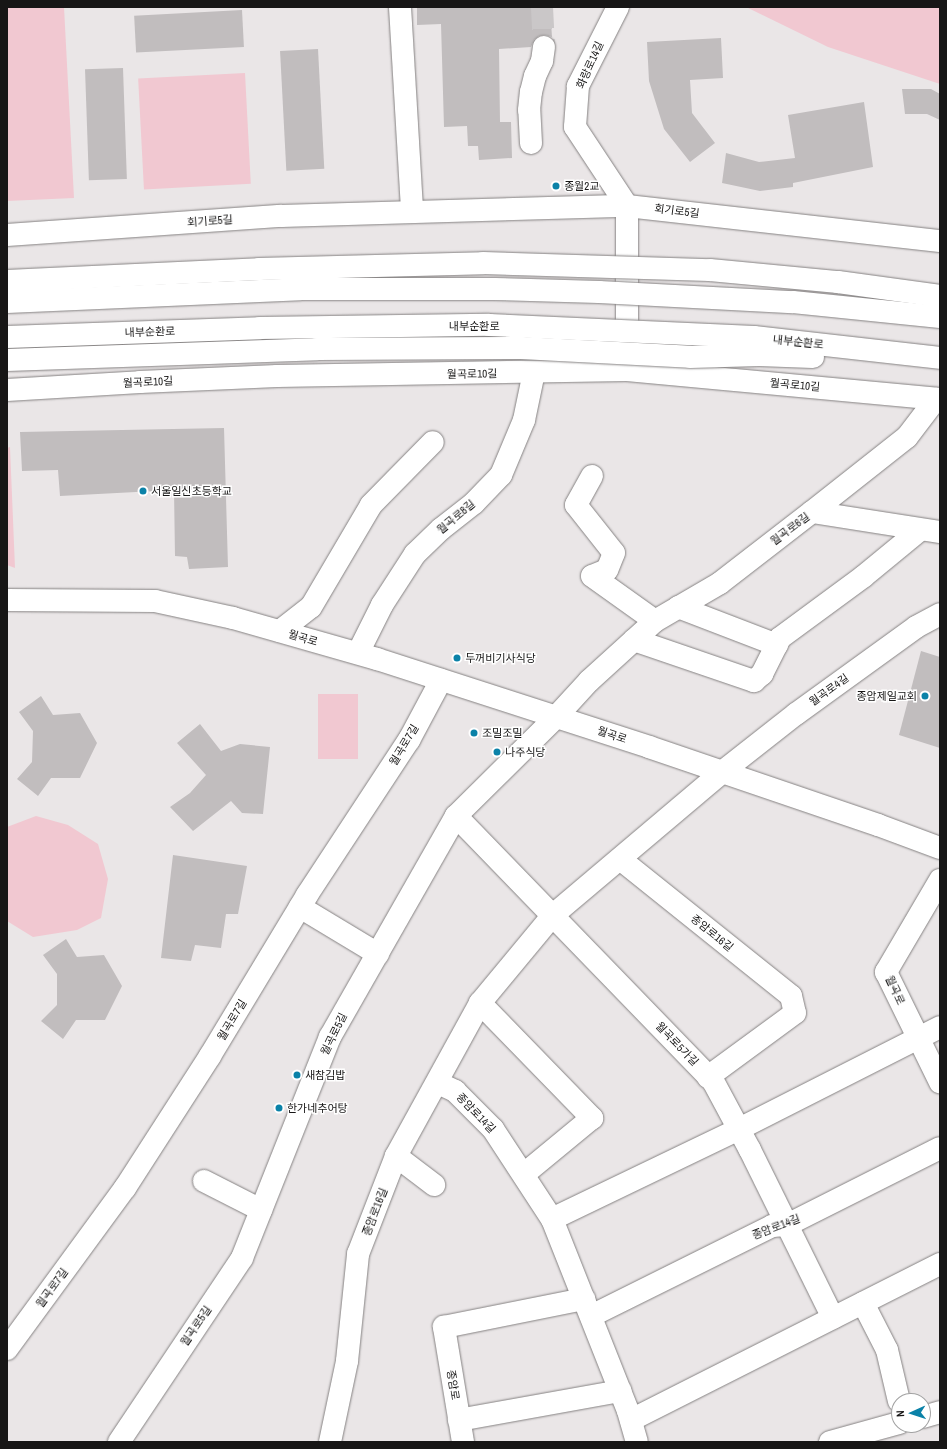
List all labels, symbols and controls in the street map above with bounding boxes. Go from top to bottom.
street label: 화랑로14길 [574,39,606,91]
place label: 종월2교 [564,179,599,193]
marker: 종월2교 [551,181,561,191]
street label: 회기로5길 [654,202,700,220]
street label: 회기로5길 [187,213,233,229]
street label: 내부순환로 [449,319,499,333]
street label: 내부순환로 [124,325,176,339]
street label: 내부순환로 [772,333,824,351]
street label: 월곡로10길 [447,367,497,381]
street label: 월곡로10길 [122,374,174,390]
street label: 월곡로10길 [769,376,821,394]
place label: 서울일신초등학교 [151,484,232,498]
marker: 서울일신초등학교 [138,486,148,496]
street label: 월곡로8길 [434,497,478,537]
street label: 월곡로6길 [768,510,812,548]
street label: 월곡로 [287,627,319,649]
place label: 두꺼비기사식당 [465,651,536,665]
marker: 두꺼비기사식당 [452,653,462,663]
street label: 월곡로4길 [807,671,851,709]
place label: 종암제일교회 [856,689,917,703]
marker: 종암제일교회 [920,691,930,701]
street label: 월곡로7길 [387,722,421,768]
street label: 월곡로 [596,724,628,746]
place label: 조밀조밀 [482,726,522,740]
marker: 조밀조밀 [469,728,479,738]
place label: 나주식당 [505,745,545,759]
marker: 나주식당 [492,747,502,757]
street label: 종암로16길 [688,912,736,954]
street label: 월곡로 [883,973,907,1007]
street label: 월곡로7길 [215,997,249,1043]
street label: 월곡로5길 [318,1011,350,1057]
street label: 월곡로5가길 [653,1019,701,1069]
place label: 새참김밥 [305,1068,345,1082]
marker: 새참김밥 [292,1070,302,1080]
street label: 종암로14길 [454,1090,498,1136]
place label: 한가네추어탕 [287,1101,348,1115]
marker: 한가네추어탕 [274,1103,284,1113]
street label: 종암로16길 [360,1186,390,1238]
street label: 종암로14길 [750,1212,802,1242]
street label: 월곡로7길 [33,1266,71,1310]
street label: 월곡로5길 [178,1303,214,1349]
street label: 종암로 [444,1369,462,1401]
north arrow [891,1393,931,1433]
text: N [893,1410,907,1417]

